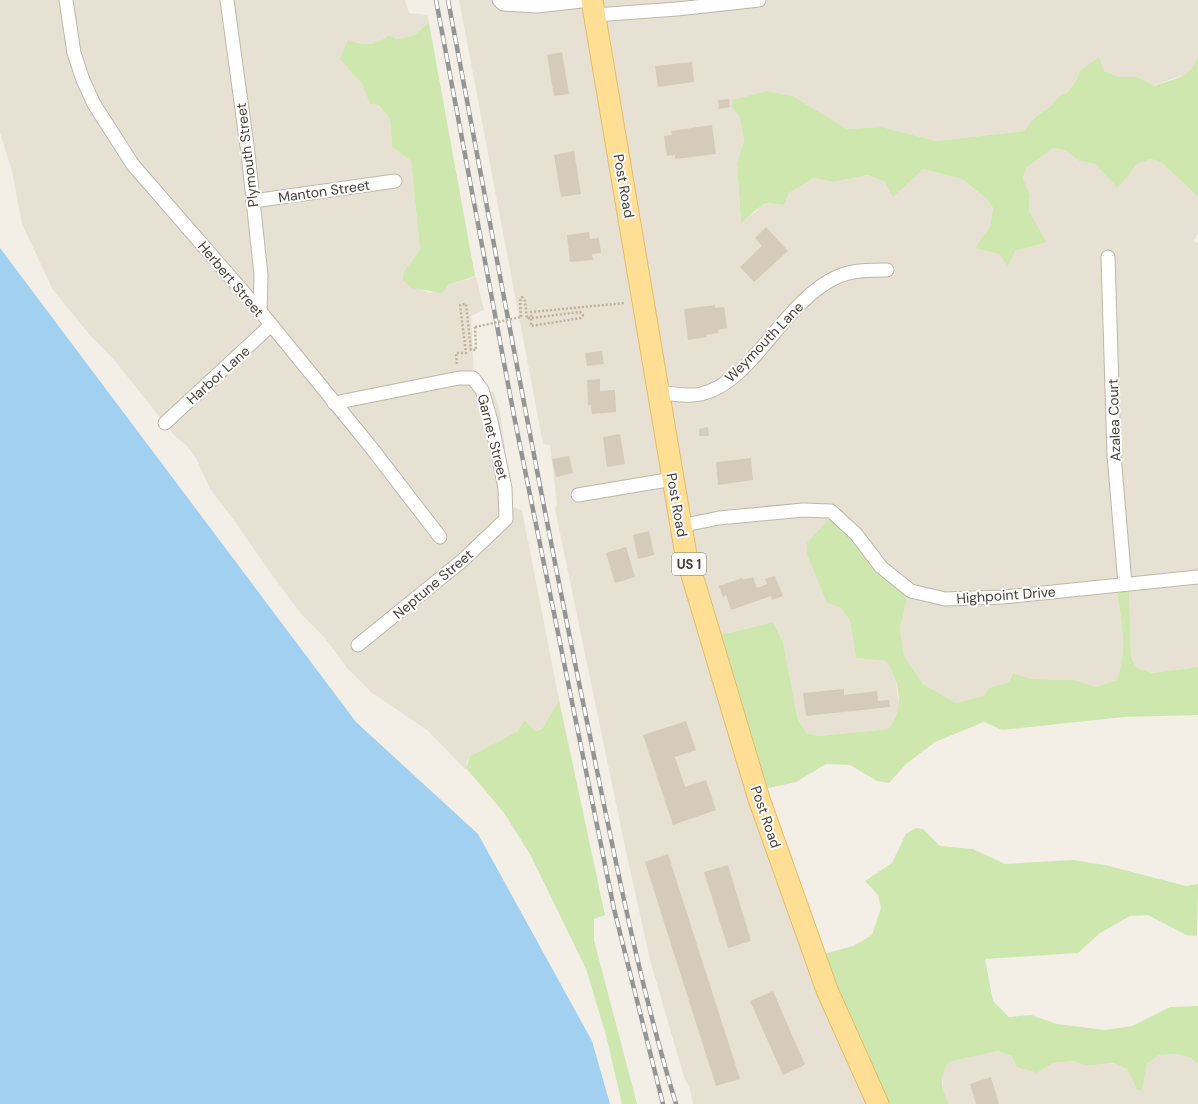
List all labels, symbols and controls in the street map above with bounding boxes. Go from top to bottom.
street label: Plymouth Street [232,102,262,208]
street label: Post Road [610,153,638,219]
street label: Manton Street [277,176,371,206]
street label: Herbert Street [194,237,268,321]
street label: Weymouth Lane [721,298,807,386]
street label: Harbor Lane [183,342,254,408]
street label: Azalea Court [1104,378,1124,462]
street label: Garnet Street [474,392,512,482]
street label: Post Road [663,472,691,538]
street label: Neptune Street [389,545,477,623]
road number: US 1 [672,553,706,575]
street label: Highpoint Drive [956,583,1056,607]
street label: Post Road [747,784,785,850]

